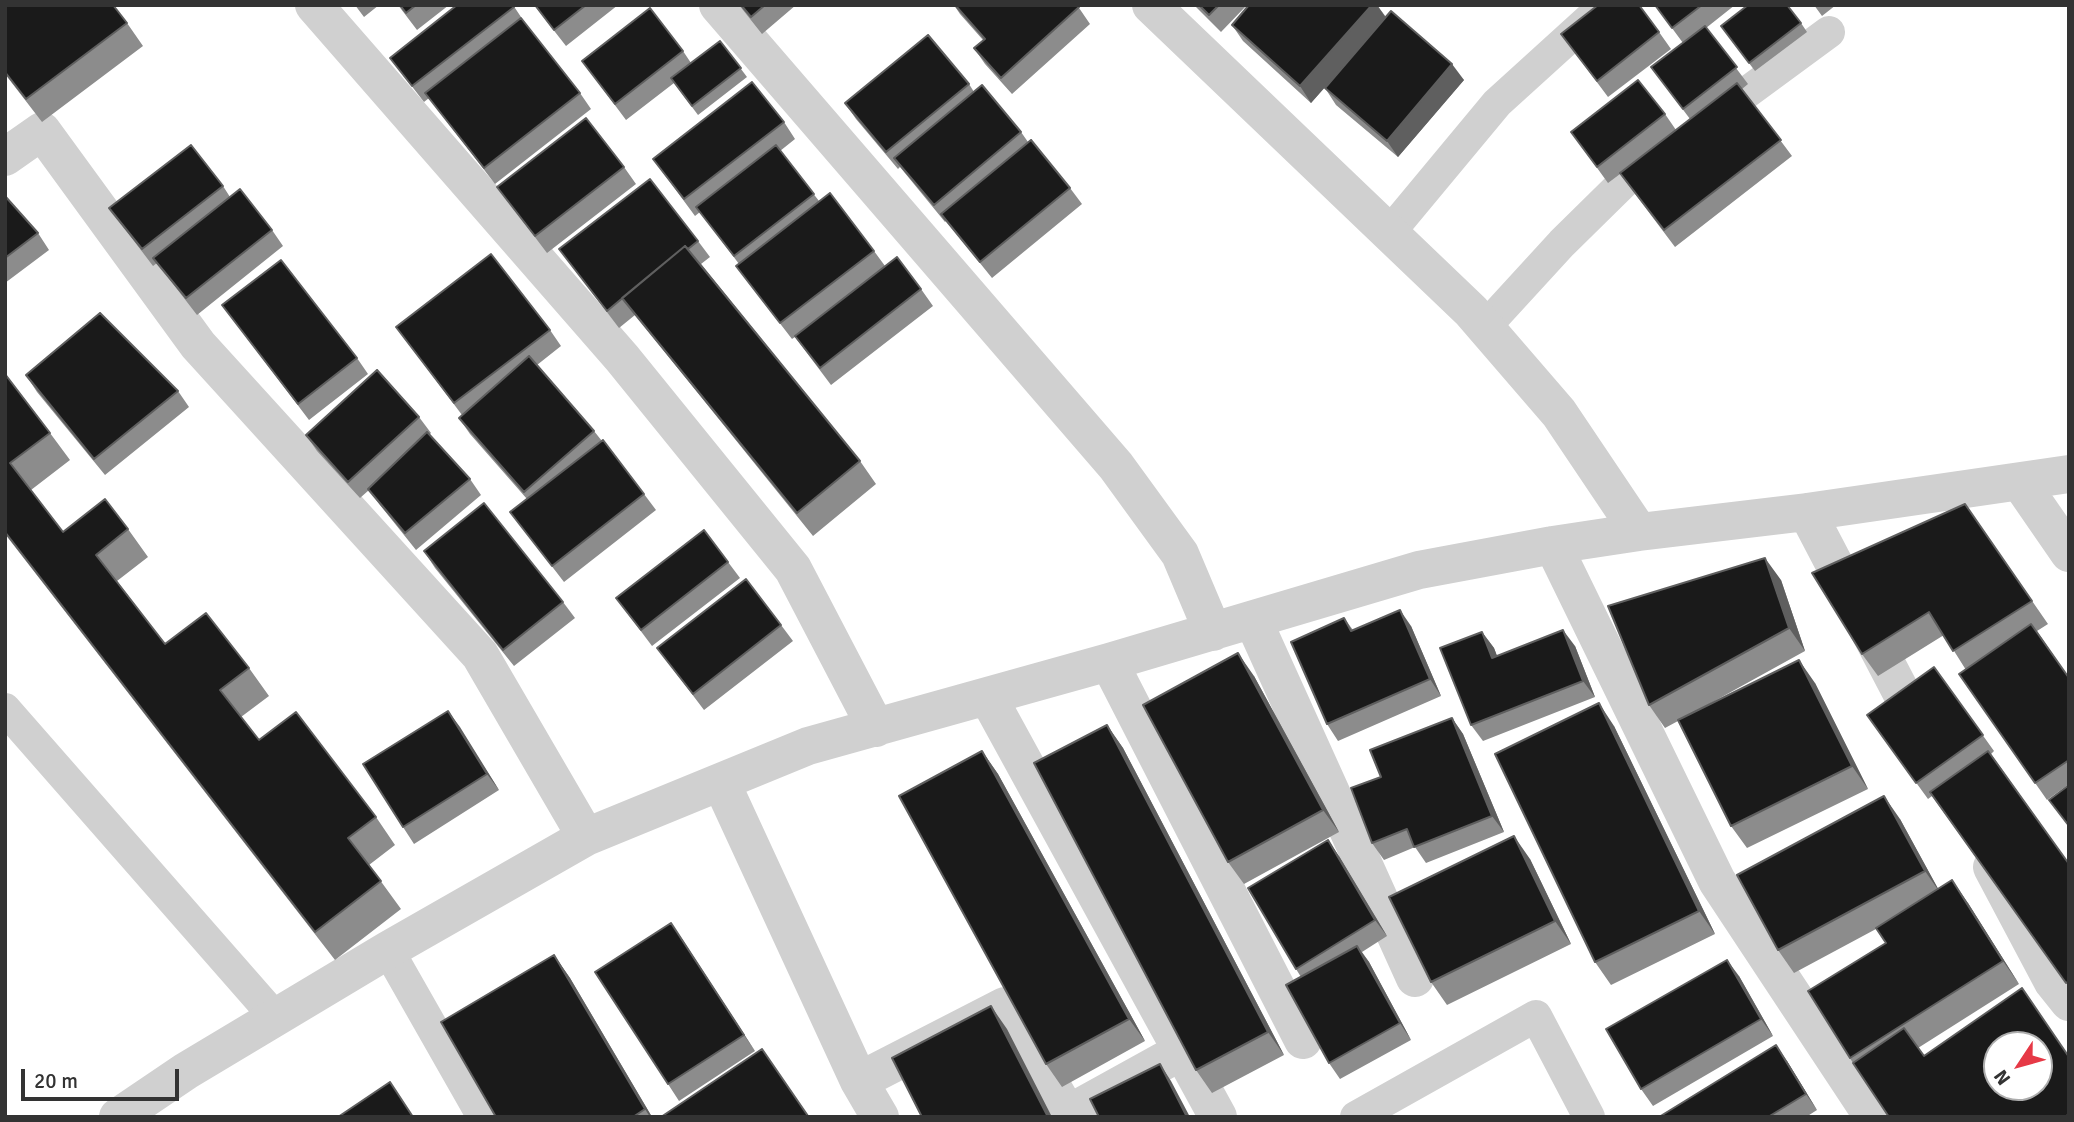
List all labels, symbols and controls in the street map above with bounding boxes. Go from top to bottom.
north arrow [1983,1031,2053,1101]
scale bar [24,1056,182,1100]
text: N [1989,1065,2016,1090]
text: 20 m [34,1068,78,1094]

